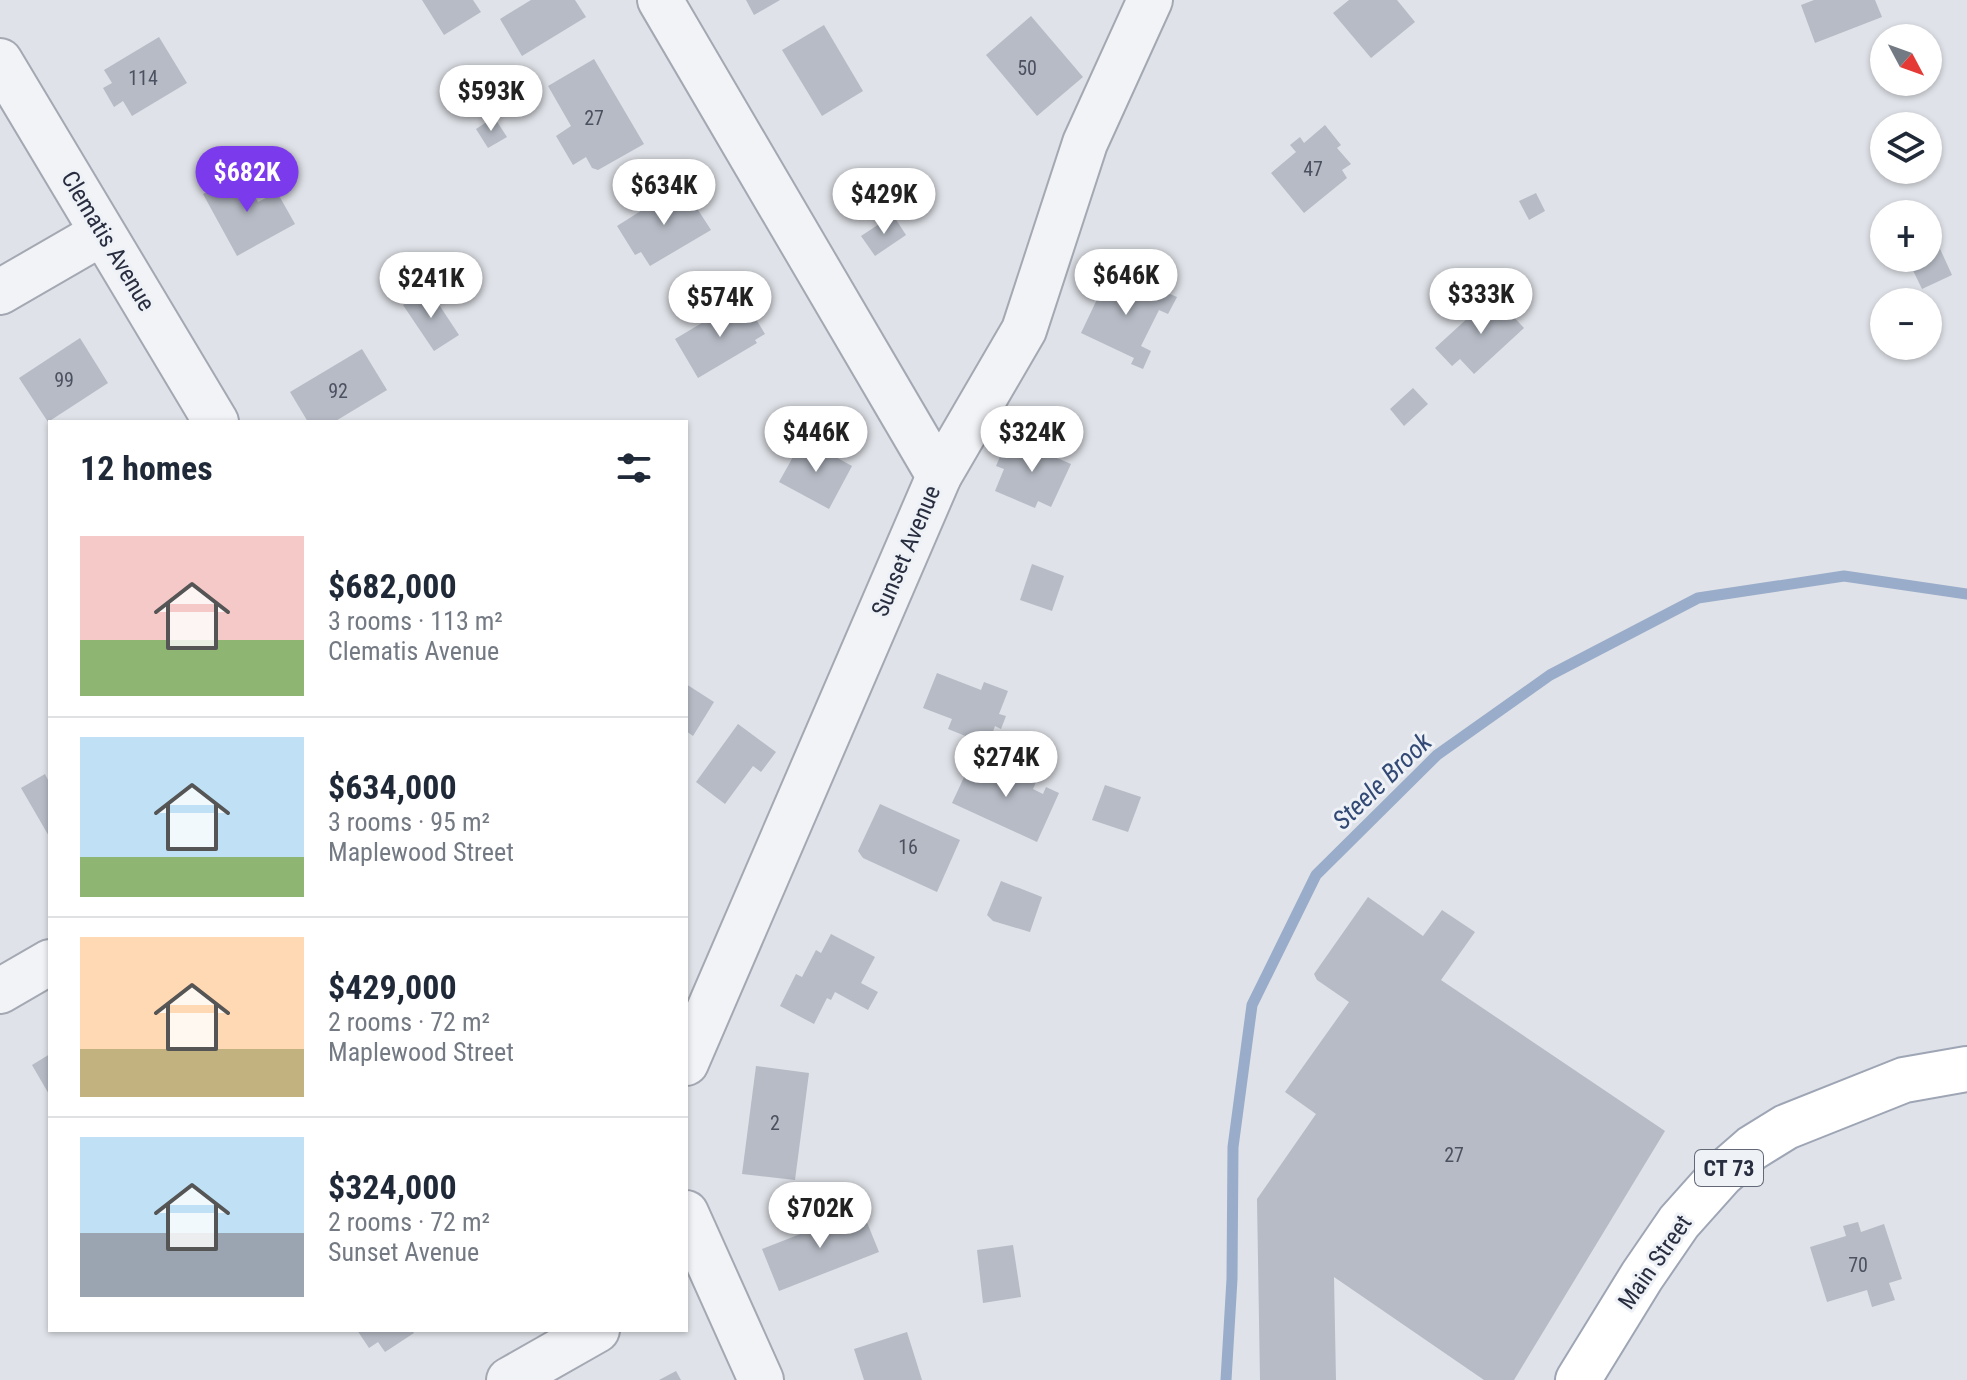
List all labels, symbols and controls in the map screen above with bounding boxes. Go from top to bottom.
north arrow [1870,24,1942,96]
map controls [1870,24,1942,360]
house number: 50 [1017,56,1037,80]
pin: $593K [435,65,547,133]
house number: 114 [128,66,158,90]
text: $593K [458,76,524,106]
house number: 27 [584,106,604,130]
button: layers [1870,112,1942,184]
pin: $682K [191,146,303,214]
text: $682K [214,157,280,187]
house number: 47 [1303,157,1323,181]
pin: $634K [608,159,720,227]
street label: Clematis Avenue [55,166,161,316]
pin: $429K [828,168,940,236]
text: $634K [631,170,697,200]
text: $429K [851,179,917,209]
button: + [1870,200,1942,272]
pin: $646K [1070,249,1182,317]
pin: $241K [375,252,487,320]
text: $646K [1093,260,1159,290]
text: $241K [398,263,464,293]
pin: $333K [1425,268,1537,336]
pin: $574K [664,271,776,339]
text: $333K [1448,279,1514,309]
text: $574K [687,282,753,312]
button: − [1870,288,1942,360]
house number: 99 [54,368,74,392]
house number: 92 [328,379,348,403]
pin: $446K [760,406,872,474]
pin: $324K [976,406,1088,474]
text: $446K [783,417,849,447]
text: $324K [999,417,1065,447]
icon: filters [612,446,656,490]
text: 12 homes [80,448,213,488]
street label: Sunset Avenue [866,481,946,621]
text: $682,000 [328,566,457,606]
icon: home [144,568,240,664]
text: 3 rooms · 113 m² [328,606,503,636]
text: Clematis Avenue [328,636,499,666]
water label: Steele Brook [1326,726,1438,835]
pin: $274K [950,731,1062,799]
text: $274K [973,742,1039,772]
text: $634,000 [328,767,457,807]
icon: home [144,769,240,865]
text: 3 rooms · 95 m² [328,807,490,837]
house number: 16 [898,835,918,859]
text: Maplewood Street [328,837,514,867]
text: $429,000 [328,967,457,1007]
icon: home [144,969,240,1065]
text: 2 rooms · 72 m² [328,1007,490,1037]
text: Maplewood Street [328,1037,514,1067]
house number: 2 [770,1111,780,1135]
house number: 27 [1444,1143,1464,1167]
road number: CT 73 [1695,1150,1763,1186]
text: $324,000 [328,1167,457,1207]
icon: home [144,1169,240,1265]
pin: $702K [764,1182,876,1250]
text: $702K [787,1193,853,1223]
text: 2 rooms · 72 m² [328,1207,490,1237]
street label: Main Street [1612,1210,1698,1314]
text: Sunset Avenue [328,1237,479,1267]
house number: 70 [1848,1253,1868,1277]

